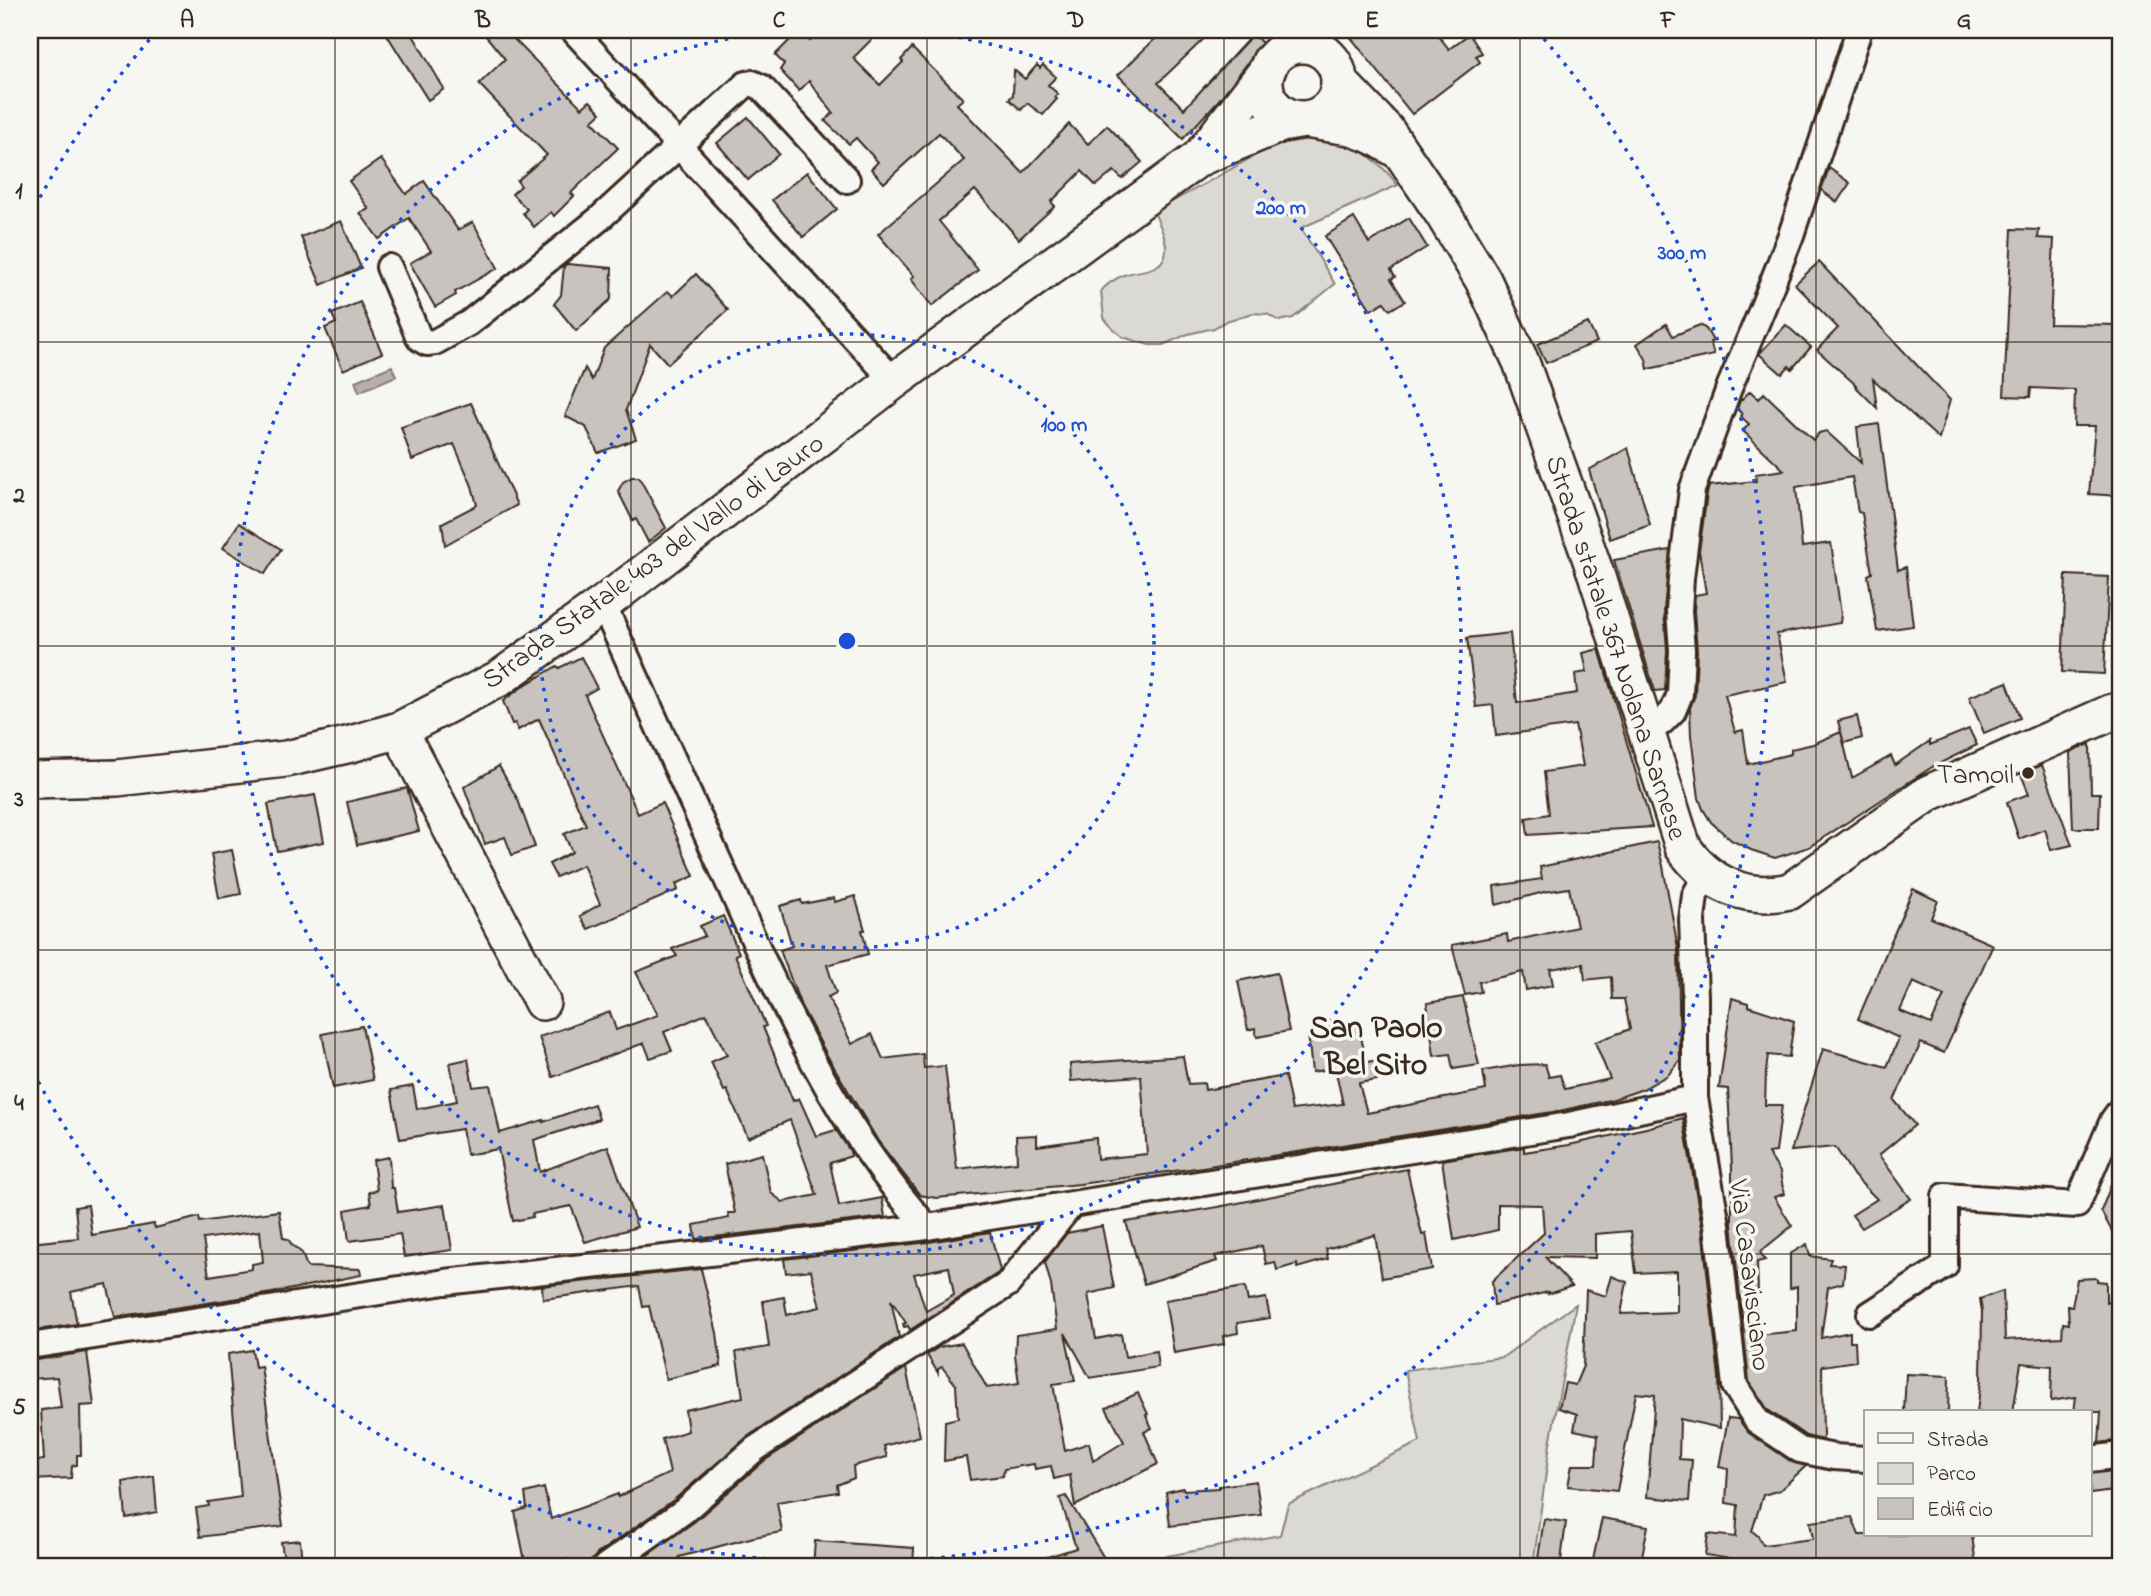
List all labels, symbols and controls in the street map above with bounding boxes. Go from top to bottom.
text: A [180,5,194,38]
text: B [474,5,491,38]
text: C [773,5,786,38]
text: D [1067,5,1084,38]
text: E [1365,5,1379,38]
text: F [1660,5,1676,38]
text: G [1957,5,1971,38]
text: 1 [15,176,23,209]
text: 200 m [1255,194,1306,224]
text: 300 m [1657,239,1706,269]
text: 100 m [1041,411,1087,441]
street label: Strada Statale 403 del Vallo di Lauro [474,425,834,701]
street label: Strada statale 367 Nolana Sarnese [1533,450,1696,846]
text: 2 [12,480,25,513]
centre of rings [835,629,859,653]
place label: Tamoil [1937,756,2014,797]
marker: Tamoil [2020,765,2036,781]
text: 3 [13,784,24,817]
district label: San Paolo Bel Sito [1309,1006,1443,1090]
text: 4 [14,1088,24,1121]
street label: Via Casavisciano [1716,1176,1781,1374]
text: 5 [12,1392,26,1425]
legend [1864,1410,2092,1536]
text: Strada [1927,1426,1989,1456]
text: Parco [1927,1460,1976,1490]
text: Edificio [1927,1496,1993,1526]

